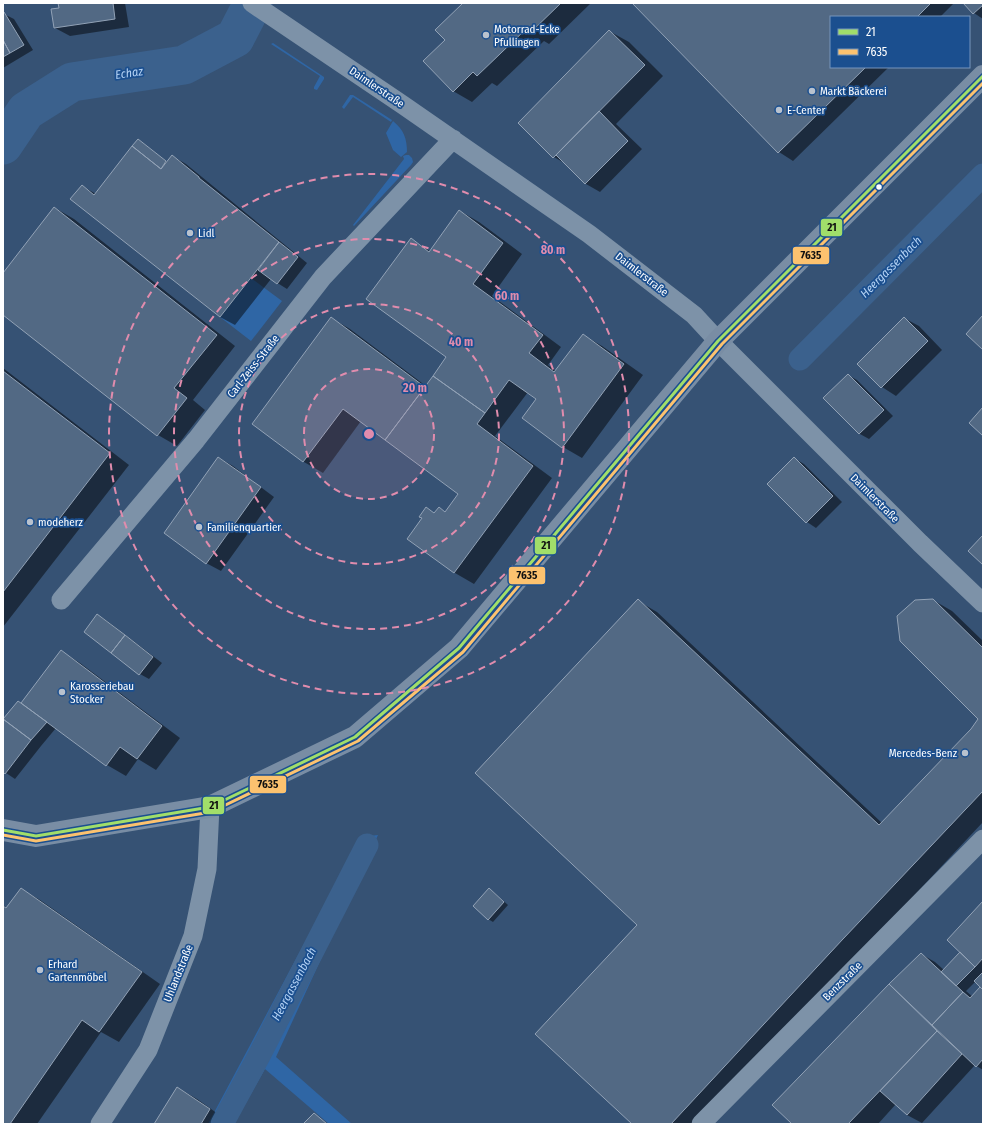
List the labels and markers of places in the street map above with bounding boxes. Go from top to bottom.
place label: Motorrad-Ecke Pfullingen [494,23,560,49]
marker: Motorrad-Ecke Pfullingen [481,30,491,40]
place label: Markt Bäckerei [820,85,887,98]
marker: Markt Bäckerei [807,86,817,96]
place label: E-Center [787,104,825,117]
marker: E-Center [774,105,784,115]
unlabelled marker [874,182,884,192]
place label: Lidl [198,227,215,240]
marker: Lidl [185,228,195,238]
centre of rings [362,427,376,441]
place label: modeherz [38,516,84,529]
marker: modeherz [25,517,35,527]
place label: Familienquartier [207,521,281,534]
marker: Familienquartier [194,522,204,532]
place label: Karosseriebau Stocker [70,680,134,706]
marker: Karosseriebau Stocker [57,687,67,697]
place label: Mercedes-Benz [889,747,958,760]
marker: Mercedes-Benz [960,748,970,758]
place label: Erhard Gartenmöbel [48,958,107,984]
marker: Erhard Gartenmöbel [35,965,45,975]

